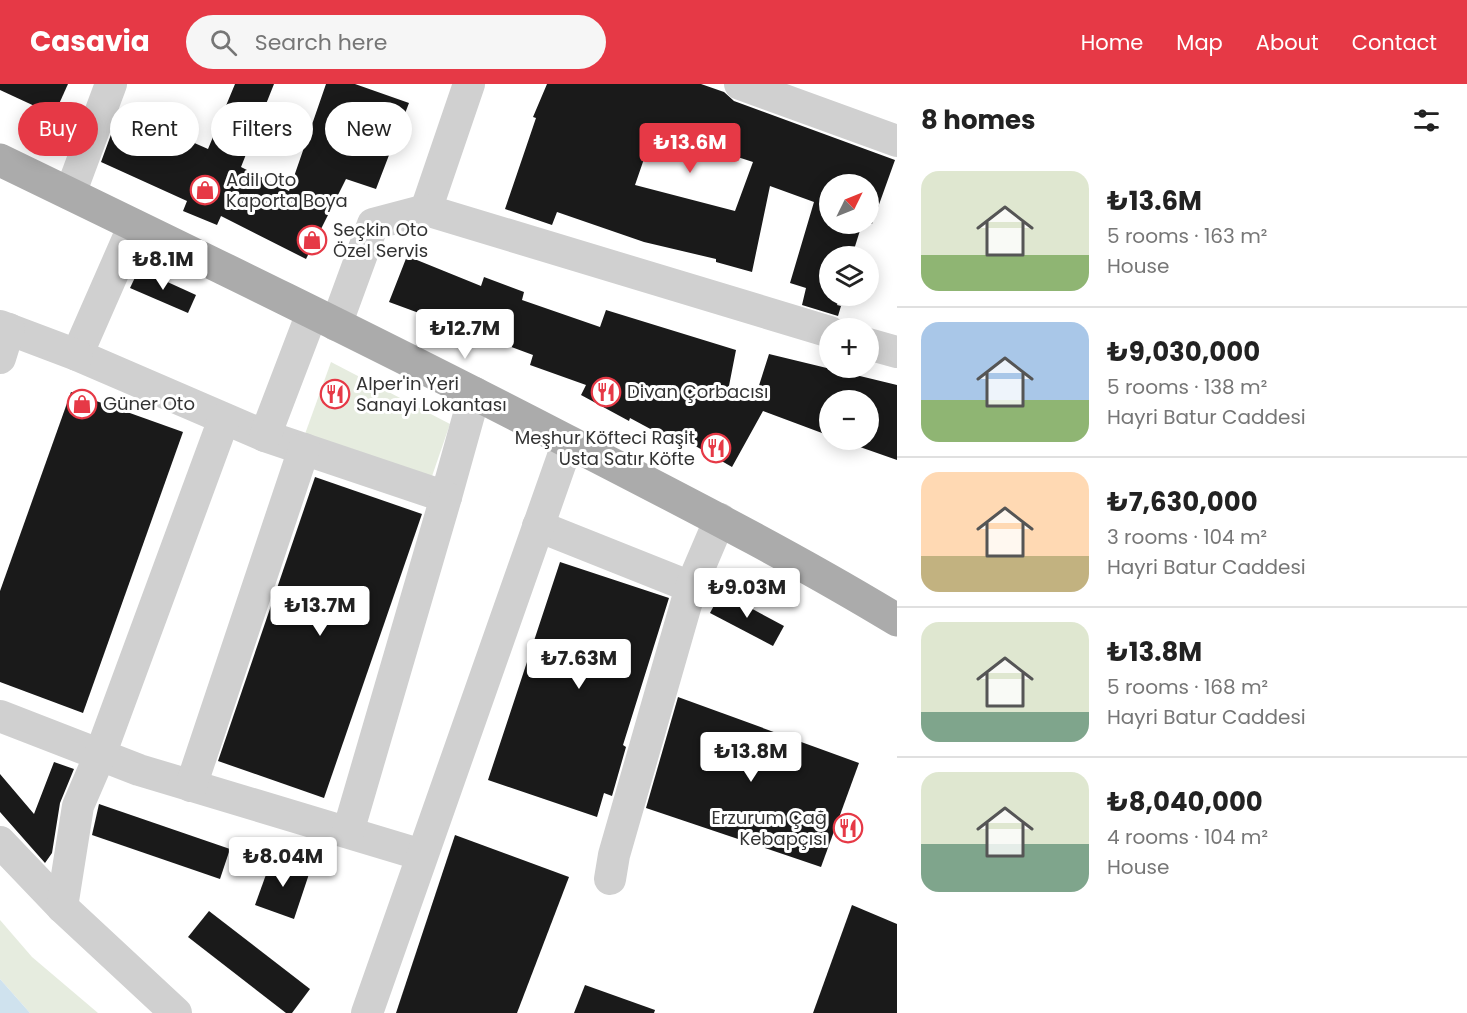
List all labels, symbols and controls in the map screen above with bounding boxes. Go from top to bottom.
search box [186,15,606,69]
text: Casavia [30,22,150,61]
icon: search [207,26,240,59]
text: Search here [255,27,387,58]
text: Home [1081,28,1143,57]
text: Map [1176,28,1223,57]
text: About [1256,28,1319,57]
text: Contact [1352,28,1437,57]
chip: Buy [18,102,98,156]
chip: Rent [110,102,199,156]
chip: Filters [211,102,313,156]
chip: New [325,102,412,156]
text: 8 homes [921,102,1036,138]
icon: filters [1410,104,1443,137]
pin: ₺13.6M [641,123,739,174]
text: ₺13.6M [653,128,727,156]
place label: Adil Oto Kaporta Boya [226,167,348,213]
shop icon: Adil Oto Kaporta Boya [189,174,221,206]
north arrow [819,174,879,234]
map controls [819,174,879,450]
text: ₺13.6M [1107,183,1202,219]
icon: home [969,195,1041,267]
place label: Seçkin Oto Özel Servis [333,217,428,263]
text: 5 rooms · 163 m² [1107,222,1267,250]
shop icon: Seçkin Oto Özel Servis [296,224,328,256]
pin: ₺8.1M [121,240,205,291]
text: ₺8.1M [132,245,194,273]
button: layers [819,246,879,306]
text: House [1107,252,1169,280]
pin: ₺12.7M [416,309,514,360]
text: ₺12.7M [430,314,500,342]
button: + [819,318,879,378]
text: ₺9,030,000 [1107,334,1260,370]
icon: home [969,346,1041,418]
place label: Alper'in Yeri Sanayi Lokantası [356,371,507,417]
text: 5 rooms · 138 m² [1107,373,1267,401]
restaurant icon: Divan Çorbacısı [590,376,622,408]
restaurant icon: Alper'in Yeri Sanayi Lokantası [319,378,351,410]
place label: Divan Çorbacısı [627,379,768,404]
shop icon: Güner Oto [66,388,98,420]
button: − [819,390,879,450]
place label: Güner Oto [103,391,195,416]
text: Hayri Batur Caddesi [1107,403,1306,431]
place label: Meşhur Köfteci Raşit Usta Satır Köfte [515,425,695,471]
restaurant icon: Meşhur Köfteci Raşit Usta Satır Köfte [700,432,732,464]
text: ₺7,630,000 [1107,484,1258,520]
icon: home [969,496,1041,568]
text: 3 rooms · 104 m² [1107,523,1267,551]
text: Hayri Batur Caddesi [1107,553,1306,581]
pin: ₺9.03M [698,568,796,619]
text: ₺9.03M [708,573,786,601]
pin: ₺13.7M [271,586,369,637]
text: ₺13.7M [285,591,356,619]
text: ₺13.8M [1107,634,1202,670]
pin: ₺7.63M [530,639,628,690]
text: ₺7.63M [541,644,617,672]
icon: home [969,646,1041,718]
text: 5 rooms · 168 m² [1107,673,1268,701]
text: Hayri Batur Caddesi [1107,703,1306,731]
pin: ₺13.8M [702,732,800,783]
text: ₺13.8M [714,737,788,765]
text: ₺8,040,000 [1107,784,1263,820]
icon: home [969,796,1041,868]
place label: Erzurum Çağ Kebapçısı [712,805,827,851]
restaurant icon: Erzurum Çağ Kebapçısı [832,812,864,844]
text: 4 rooms · 104 m² [1107,823,1268,851]
pin: ₺8.04M [234,837,332,888]
text: ₺8.04M [243,842,323,870]
text: House [1107,853,1169,881]

